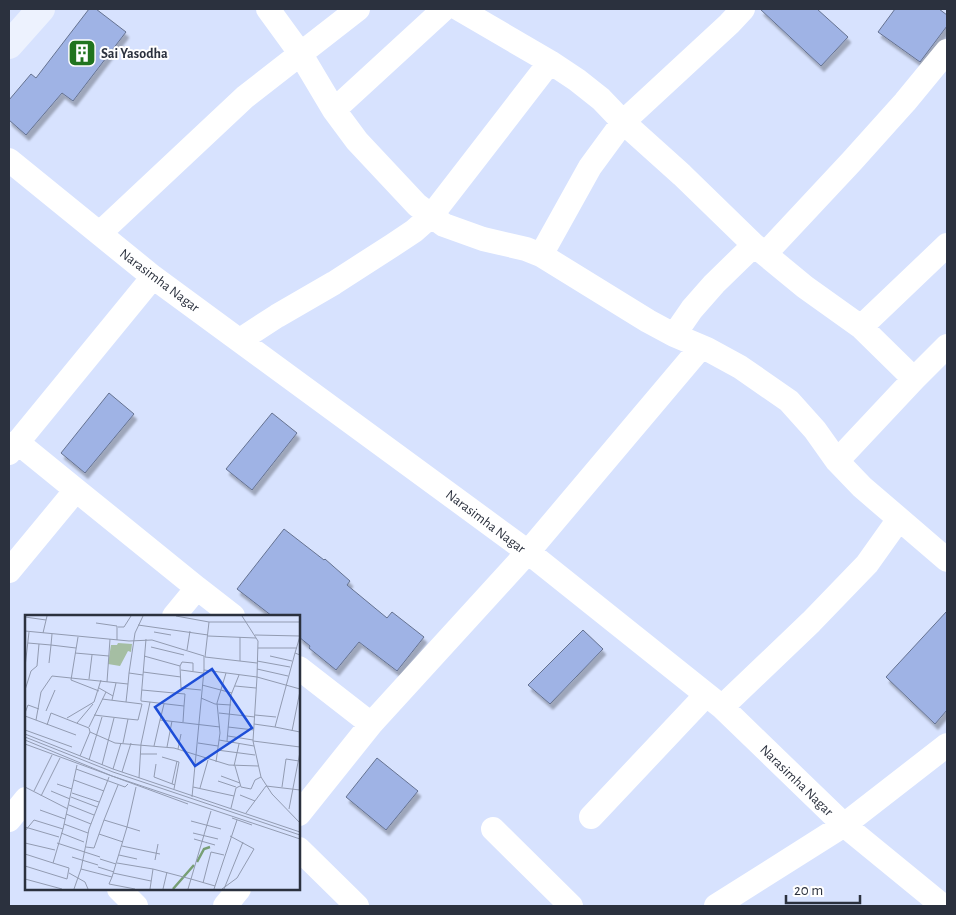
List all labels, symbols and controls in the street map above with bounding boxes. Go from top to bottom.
building icon: Sai Yasodha [67,38,97,68]
place label: Sai Yasodha [101,47,168,61]
street label: Narasimha Nagar [117,246,202,315]
street label: Narasimha Nagar [443,487,528,556]
inset map [25,615,300,890]
street label: Narasimha Nagar [757,743,836,819]
scale bar [786,872,860,904]
text: 20 m [794,883,823,898]

